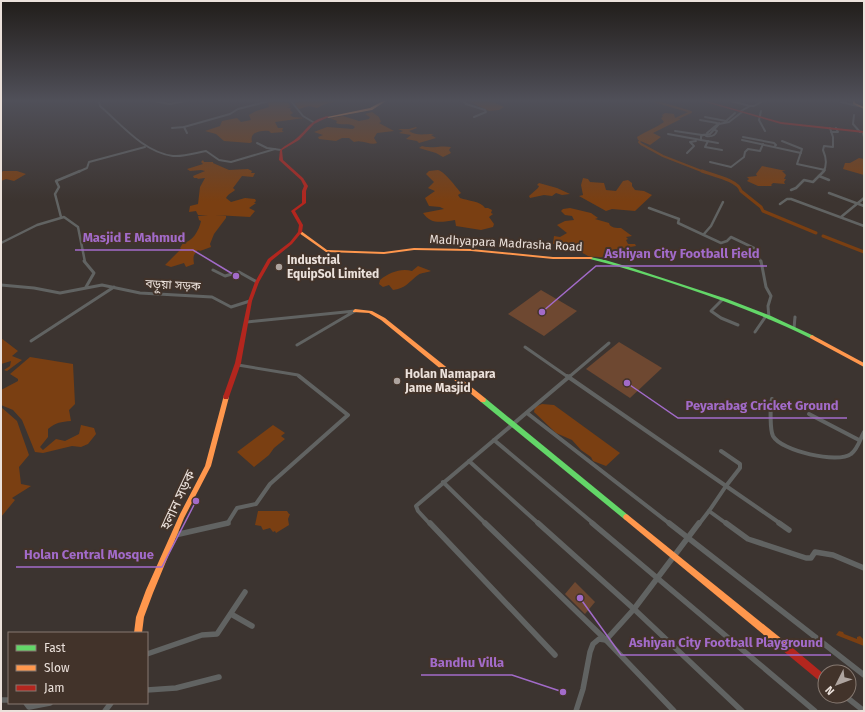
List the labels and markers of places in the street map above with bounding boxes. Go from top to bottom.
callout: Masjid E Mahmud [75,225,193,250]
callout: Ashiyan City Football Field [596,241,767,266]
place label: Industrial EquipSol Limited [287,253,379,281]
marker: Industrial EquipSol Limited [274,262,284,272]
place label: Holan Namapara Jame Masjid [404,367,496,395]
marker: Holan Namapara Jame Masjid [392,376,402,386]
callout: Peyarabag Cricket Ground [678,393,847,418]
callout: Holan Central Mosque [16,542,162,567]
callout: Ashiyan City Football Playground [621,630,831,655]
callout: Bandhu Villa [421,650,512,675]

